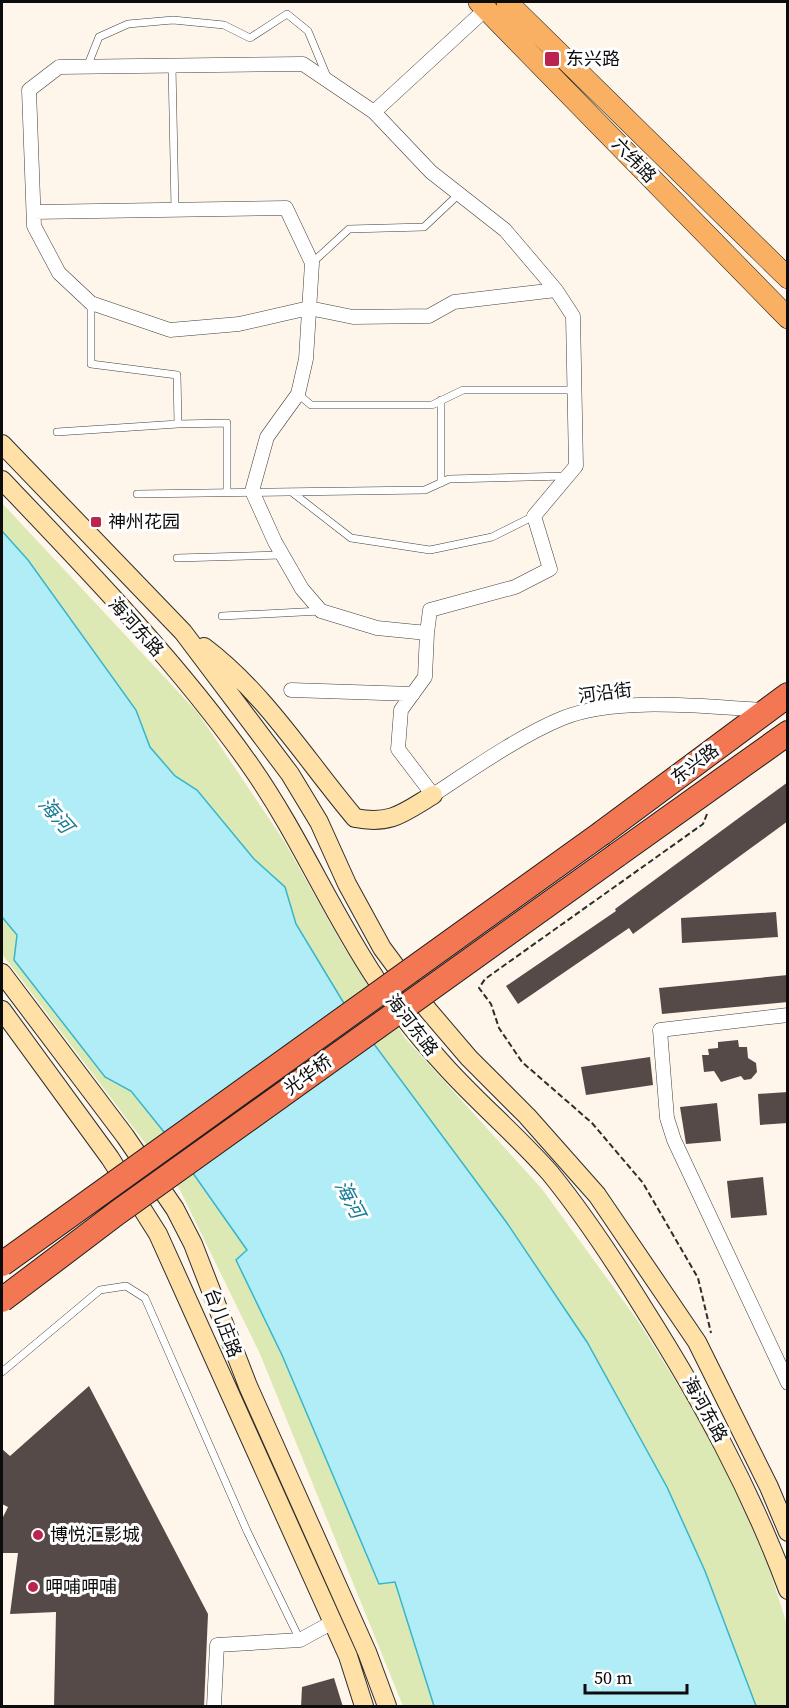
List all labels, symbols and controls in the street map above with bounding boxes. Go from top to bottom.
place label: 东兴路 [566,46,620,71]
marker: 东兴路 [543,50,561,68]
street label: 六纬路 [607,132,662,188]
place label: 神州花园 [108,509,180,534]
marker: 神州花园 [89,515,103,529]
street label: 海河东路 [103,592,170,662]
street label: 河沿街 [577,677,633,708]
street label: 东兴路 [666,737,724,790]
water label: 海河 [32,791,82,842]
street label: 海河东路 [380,989,444,1061]
street label: 光华桥 [279,1049,337,1101]
water label: 海河 [328,1175,374,1227]
street label: 台儿庄路 [199,1285,248,1361]
street label: 海河东路 [677,1371,734,1446]
place label: 博悦汇影城 [50,1522,140,1547]
marker: 博悦汇影城 [31,1528,45,1542]
place label: 呷哺呷哺 [45,1574,117,1599]
marker: 呷哺呷哺 [26,1580,40,1594]
scale bar [585,1657,687,1695]
text: 50 m [594,1665,632,1690]

